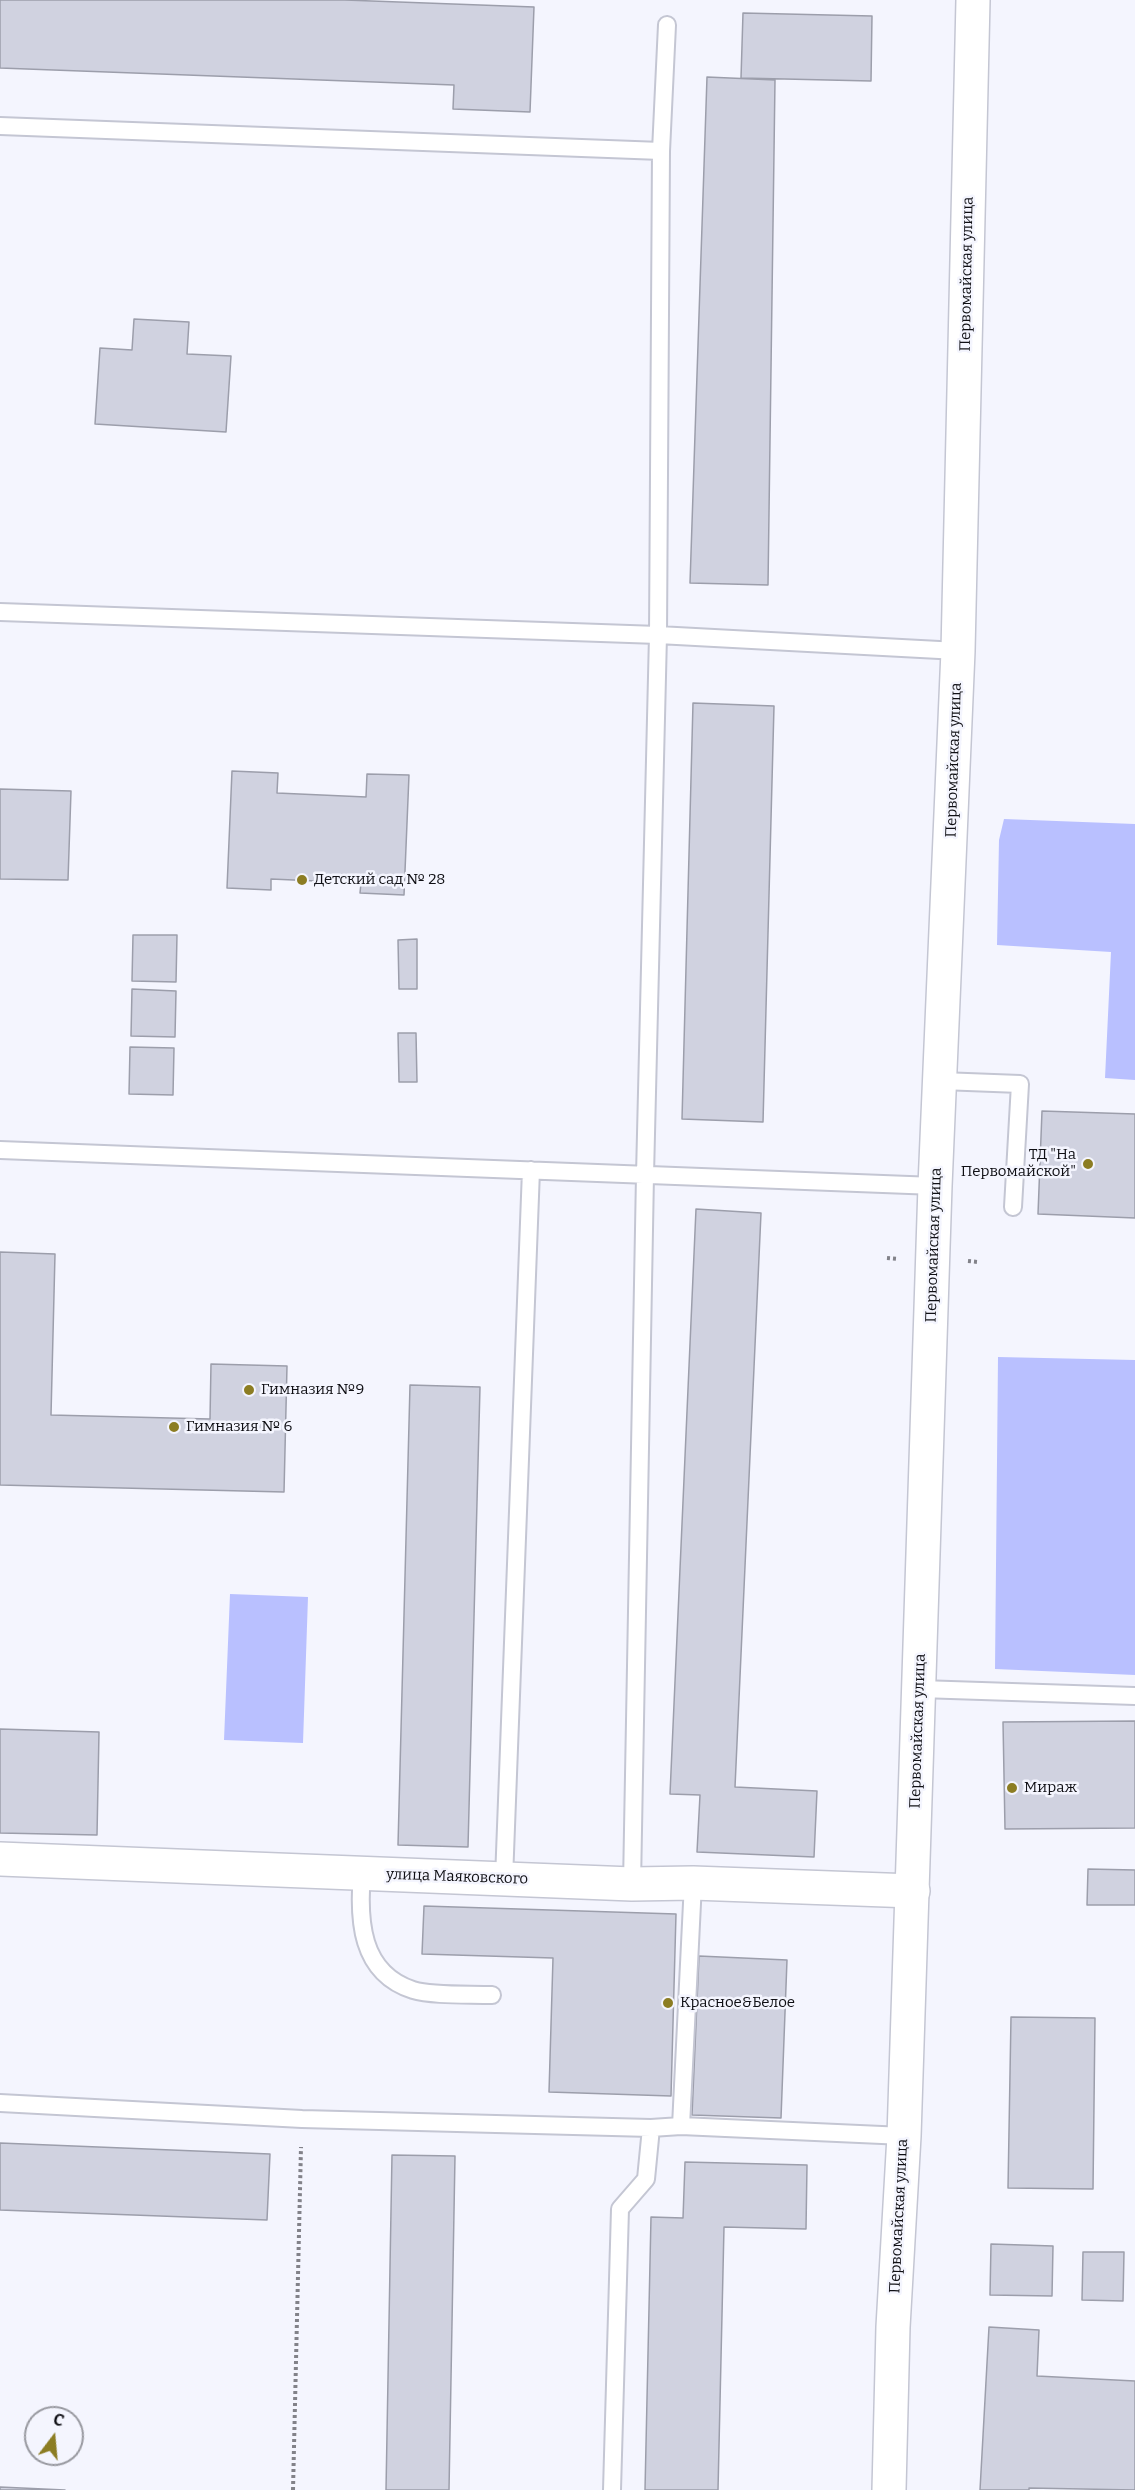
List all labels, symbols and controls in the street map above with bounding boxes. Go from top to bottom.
street label: Первомайская улица [957,196,977,352]
street label: Первомайская улица [942,682,966,838]
place label: Детский сад № 28 [314,871,445,889]
marker: Детский сад № 28 [295,873,309,887]
place label: ТД "На Первомайской" [961,1146,1076,1181]
marker: ТД "На Первомайской" [1081,1157,1095,1171]
street label: Первомайская улица [922,1167,946,1323]
place label: Гимназия №9 [261,1381,364,1399]
marker: Гимназия №9 [242,1383,256,1397]
place label: Гимназия № 6 [186,1418,292,1436]
marker: Гимназия № 6 [167,1420,181,1434]
street label: Первомайская улица [906,1653,930,1809]
place label: Мираж [1024,1779,1077,1797]
marker: Мираж [1005,1781,1019,1795]
street label: улица Маяковского [386,1866,528,1888]
place label: Красное&Белое [680,1994,795,2012]
marker: Красное&Белое [661,1996,675,2010]
street label: Первомайская улица [886,2138,912,2294]
north arrow [24,2406,84,2466]
text: С [51,2410,66,2431]

